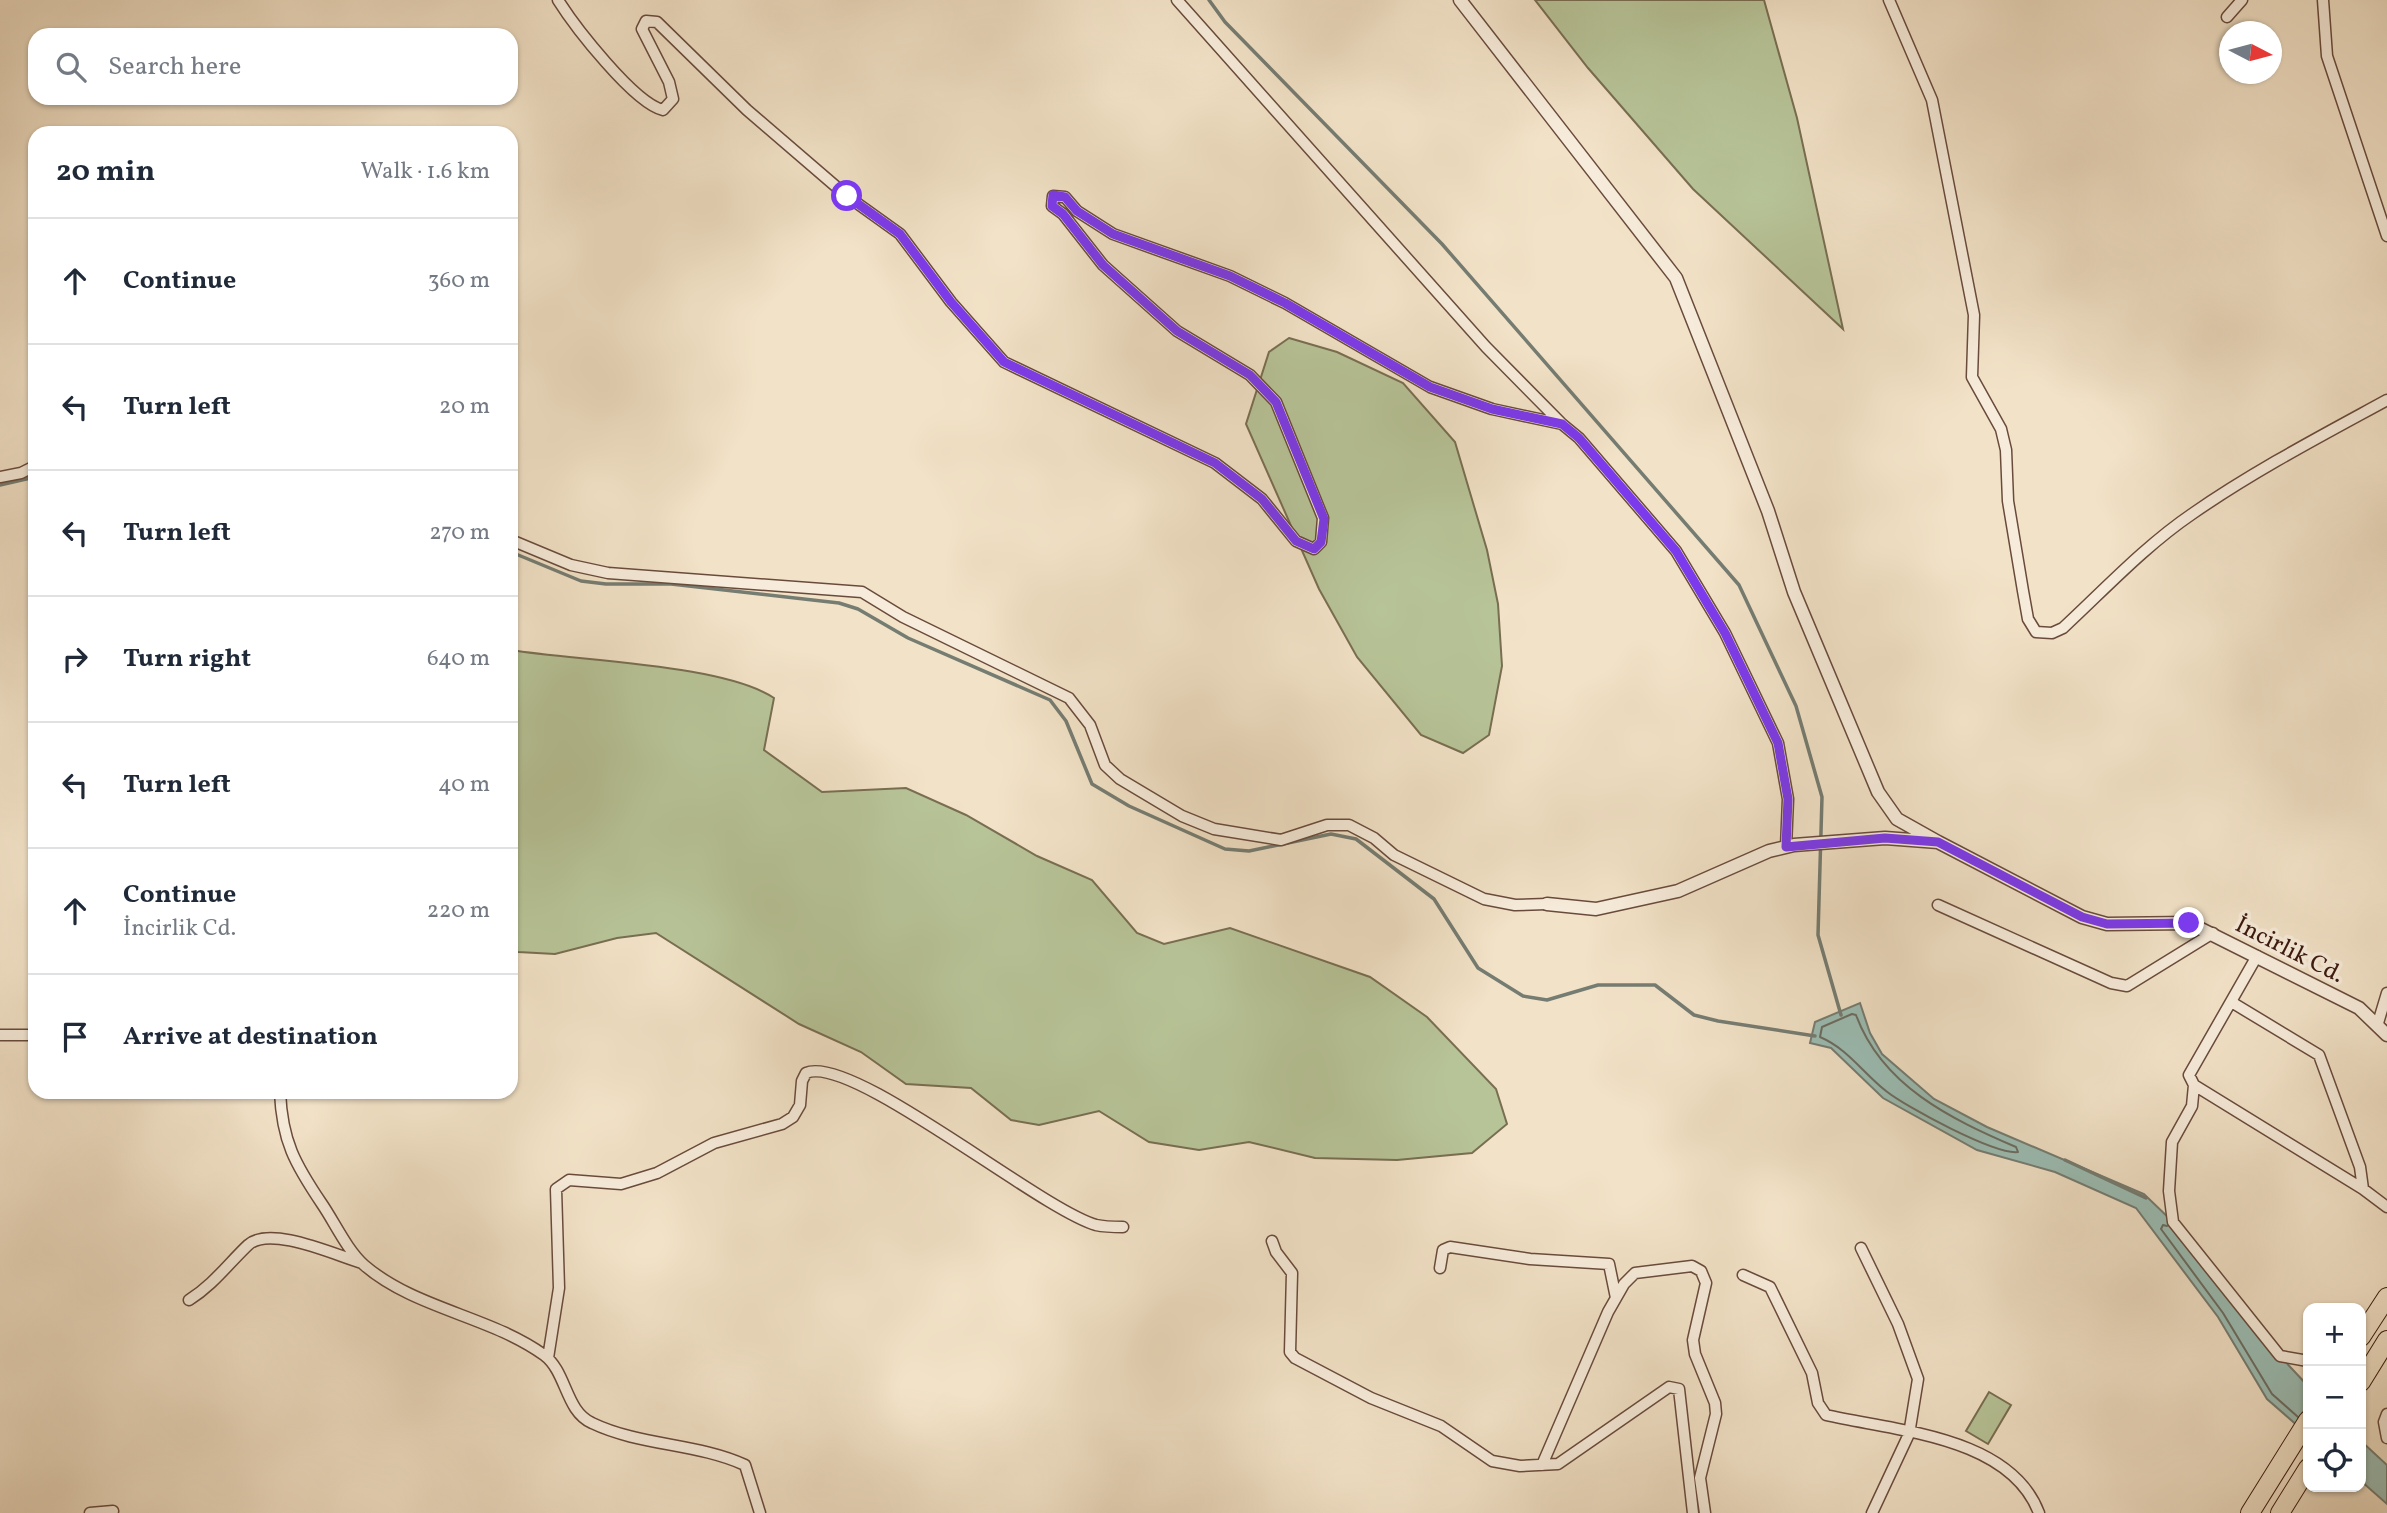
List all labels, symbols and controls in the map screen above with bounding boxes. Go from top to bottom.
north arrow [2219,21,2282,84]
search box [28,28,518,105]
icon: search [52,48,90,86]
text: Search here [108,49,241,85]
text: 20 min [56,151,155,193]
text: Walk · 1.6 km [360,156,490,188]
route start [831,180,862,211]
icon: ahead [56,262,94,300]
text: Continue [123,263,236,299]
text: 360 m [428,265,490,297]
icon: left [56,388,94,426]
text: Turn left [123,389,231,425]
text: 20 m [439,391,490,423]
icon: left [56,514,94,552]
text: Turn left [123,515,231,551]
text: 270 m [429,517,490,549]
icon: right [56,640,94,678]
text: Turn right [123,641,251,677]
text: 640 m [427,643,490,675]
icon: left [56,766,94,804]
text: Turn left [123,767,231,803]
text: 40 m [438,769,490,801]
text: Continue [123,877,236,913]
icon: ahead [56,892,94,930]
text: 220 m [427,895,490,927]
route end [2173,907,2204,938]
street label: İncirlik Cd. [2229,909,2349,993]
text: İncirlik Cd. [123,913,236,945]
icon: arrive [56,1018,94,1056]
text: Arrive at destination [123,1019,378,1055]
map controls [2303,1303,2366,1492]
button: + [2303,1303,2366,1366]
button: − [2303,1366,2366,1429]
button: locate [2303,1429,2366,1492]

